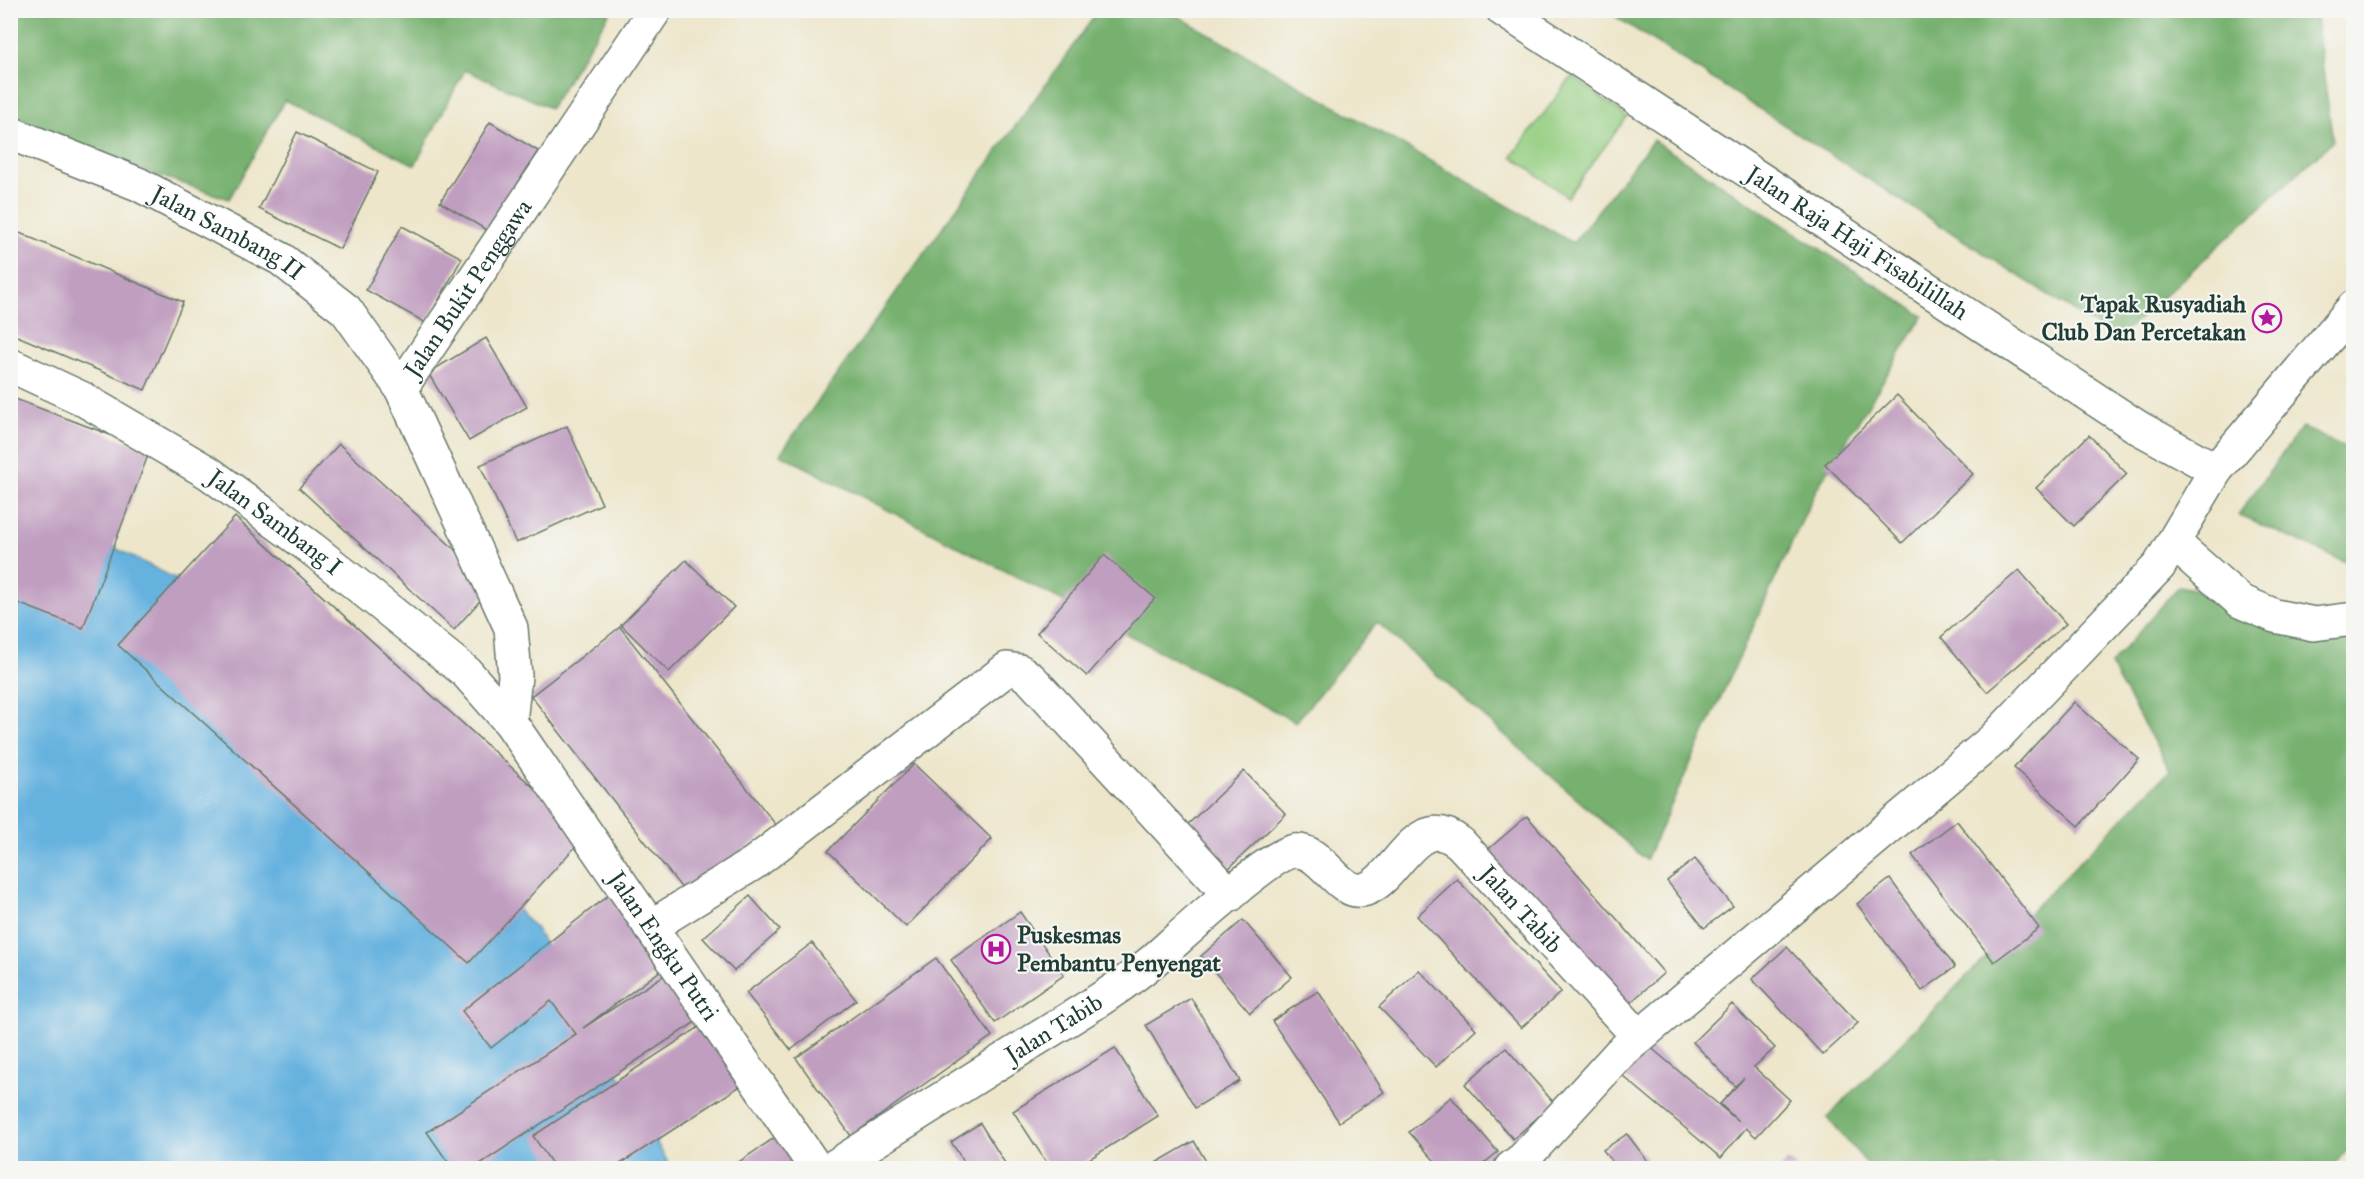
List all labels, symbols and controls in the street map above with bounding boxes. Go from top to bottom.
street label: Jalan Raja Haji Fisabilillah [1738,157,1974,327]
street label: Jalan Sambang II [144,177,310,287]
street label: Jalan Bukit Penggawa [396,193,539,386]
place label: Tapak Rusyadiah Club Dan Percetakan [2041,289,2247,347]
place icon: Tapak Rusyadiah Club Dan Percetakan [2251,302,2283,334]
street label: Jalan Sambang I [200,461,348,582]
street label: Jalan Tabib [1471,857,1569,959]
street label: Jalan Engku Putri [600,863,726,1027]
place label: Puskesmas Pembantu Penyengat [1017,920,1221,978]
hospital icon: Puskesmas Pembantu Penyengat [980,933,1012,965]
street label: Jalan Tabib [997,987,1108,1072]

